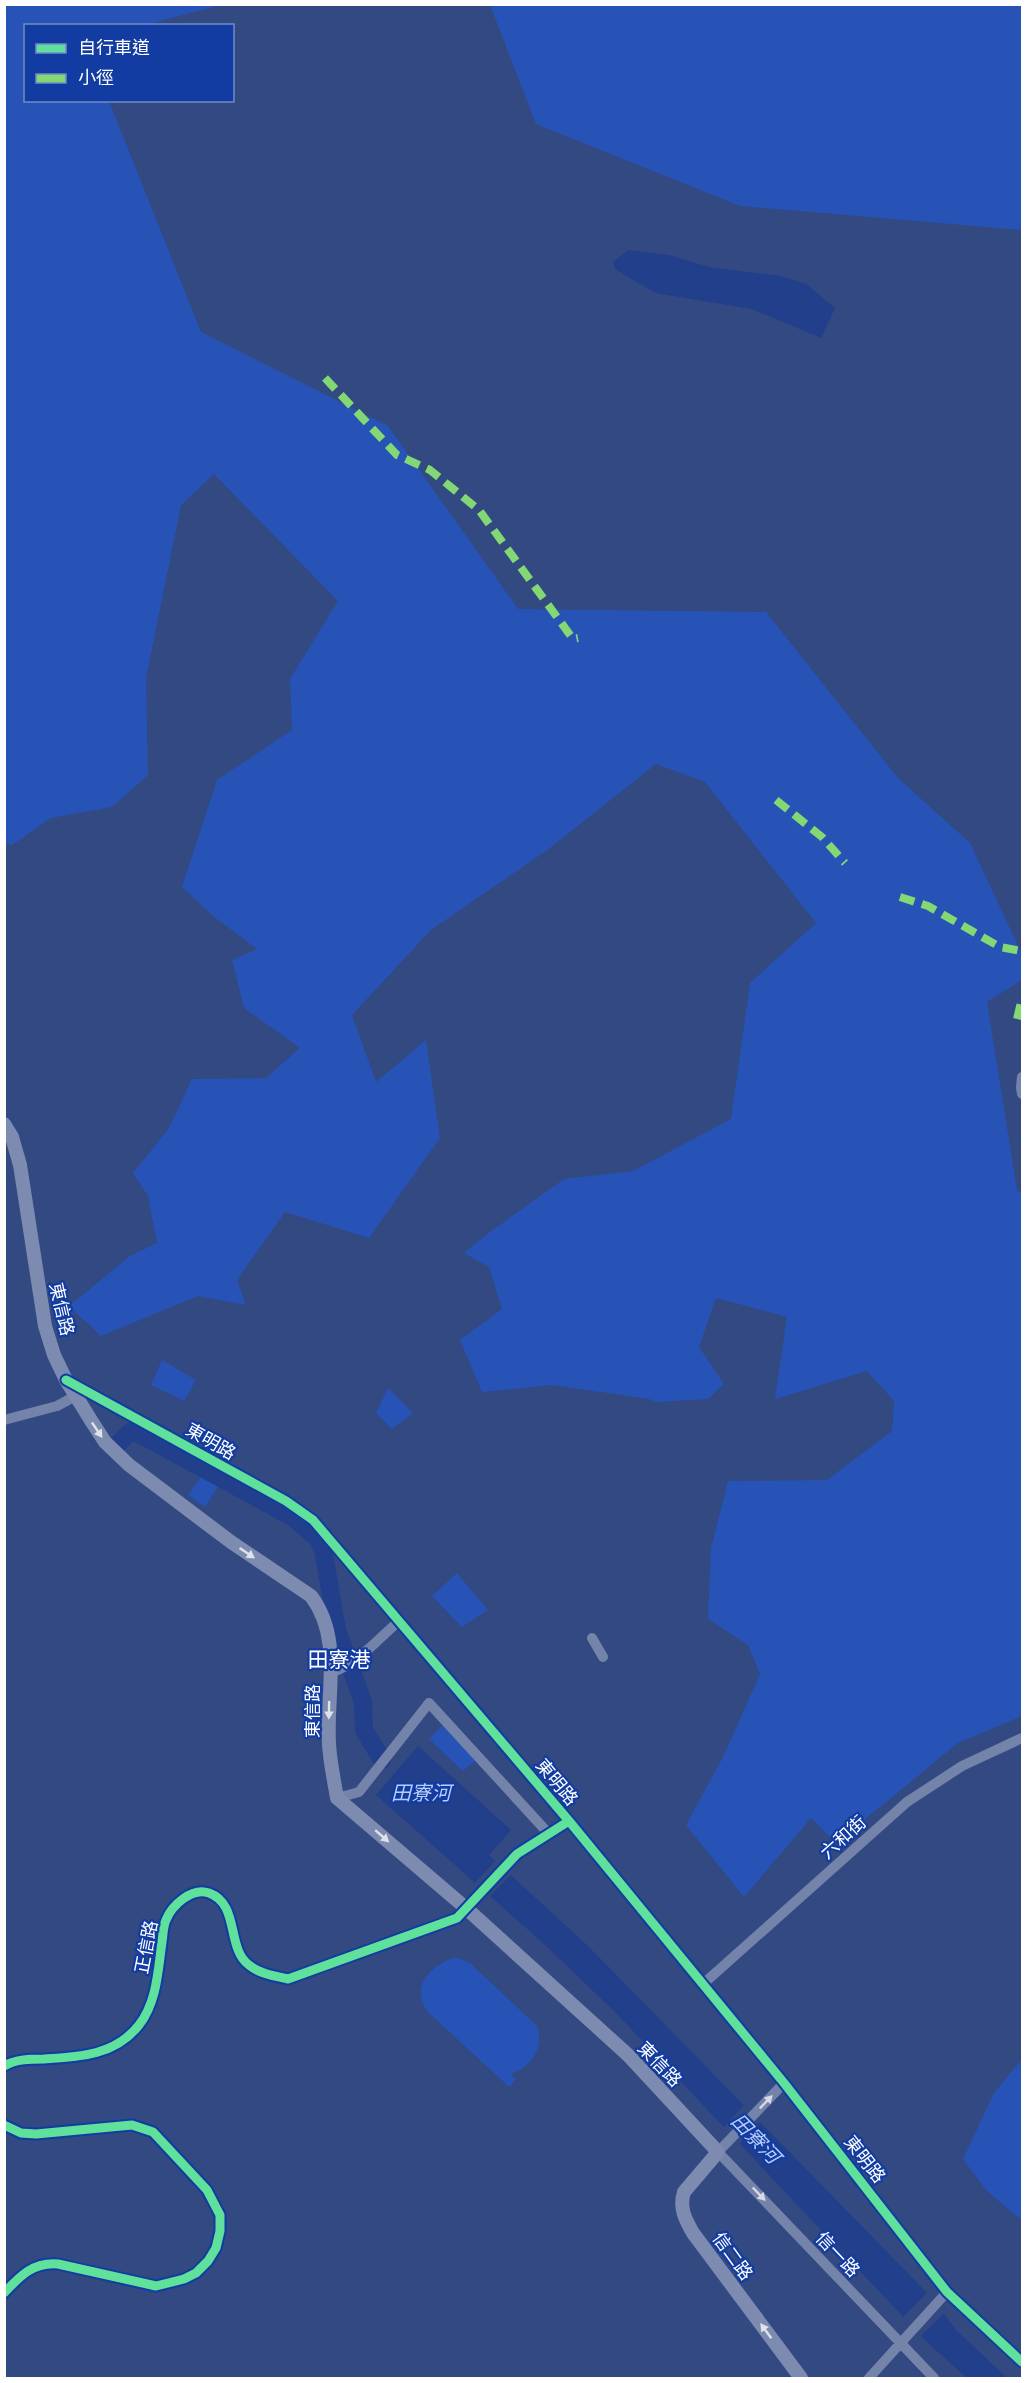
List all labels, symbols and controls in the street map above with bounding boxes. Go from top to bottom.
legend [24,24,234,102]
text: 自行車道 [78,34,150,61]
text: 小徑 [78,64,114,91]
street label: 東信路 [43,1280,81,1338]
street label: 東明路 [181,1416,241,1466]
one-way arrow [91,1422,102,1438]
one-way arrow [239,1547,255,1559]
district label: 田寮港 [308,1643,371,1675]
street label: 東信路 [299,1684,326,1738]
one-way arrow [325,1700,334,1719]
street label: 東明路 [529,1753,585,1811]
water label: 田寮河 [391,1777,455,1808]
street label: 六和街 [814,1809,872,1865]
one-way arrow [374,1829,389,1842]
street label: 正信路 [128,1918,164,1976]
street label: 東信路 [632,2035,688,2093]
one-way arrow [758,2095,772,2109]
water label: 田寮河 [724,2106,791,2173]
street label: 東明路 [838,2129,892,2189]
one-way arrow [752,2186,765,2201]
street label: 信一路 [810,2225,866,2283]
street label: 信二路 [706,2226,760,2286]
one-way arrow [760,2324,772,2340]

